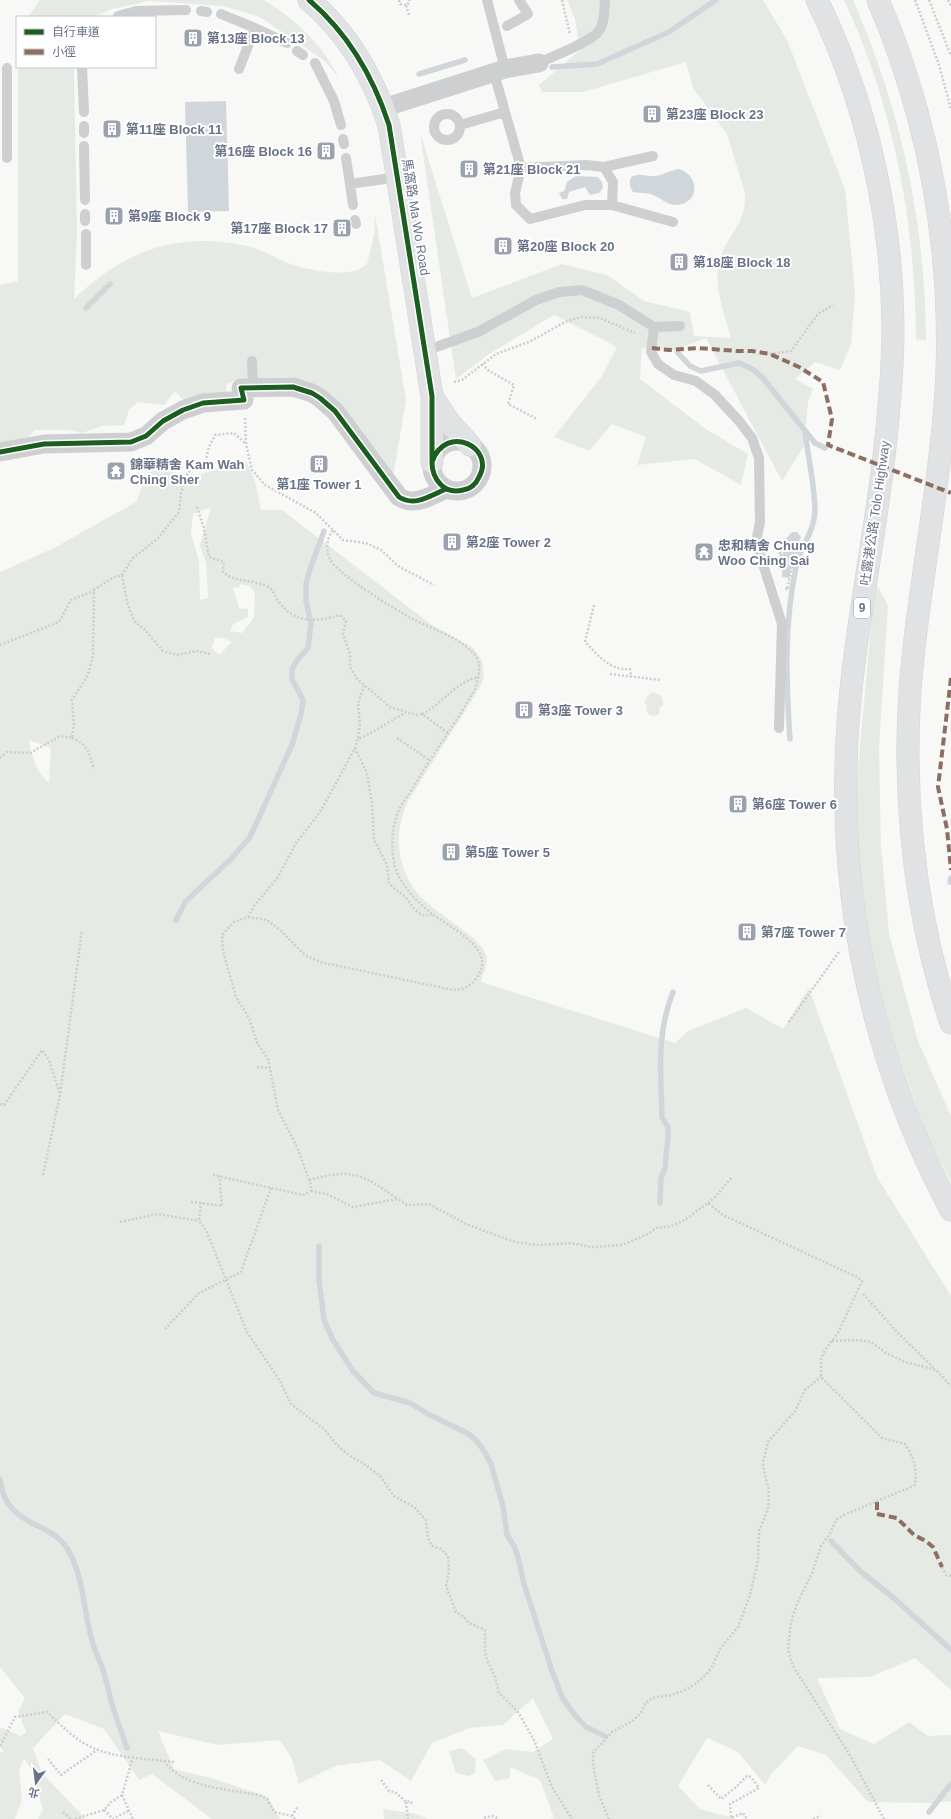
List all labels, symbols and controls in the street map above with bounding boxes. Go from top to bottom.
legend [16,16,156,68]
text: 自行車道 [52,25,100,39]
building icon: 第13座 Block 13 [182,27,204,49]
place label: 第13座 Block 13 [207,31,305,46]
text: 小徑 [52,45,76,59]
building icon: 第23座 Block 23 [641,103,663,125]
place label: 第23座 Block 23 [666,107,764,122]
building icon: 第11座 Block 11 [101,118,123,140]
place label: 第11座 Block 11 [126,122,222,137]
building icon: 第16座 Block 16 [315,140,337,162]
place label: 第16座 Block 16 [214,144,312,159]
street label: 馬窩路 Ma Wo Road [399,157,433,277]
building icon: 第21座 Block 21 [458,158,480,180]
place label: 第21座 Block 21 [483,162,581,177]
building icon: 第9座 Block 9 [103,205,125,227]
place label: 第9座 Block 9 [128,209,211,224]
building icon: 第17座 Block 17 [331,217,353,239]
place label: 第17座 Block 17 [230,221,328,236]
building icon: 第20座 Block 20 [492,235,514,257]
place label: 第20座 Block 20 [517,239,615,254]
building icon: 第18座 Block 18 [668,251,690,273]
place label: 第18座 Block 18 [693,255,791,270]
street label: 吐露港公路 Tolo Highway [857,439,893,586]
building icon: 第1座 Tower 1 [308,453,330,475]
place label: 錦華精舍 Kam Wah Ching Sher [130,457,244,487]
temple icon: 錦華精舍 Kam Wah Ching Sher [105,460,127,482]
place label: 第1座 Tower 1 [276,477,362,492]
building icon: 第2座 Tower 2 [441,531,463,553]
place label: 第2座 Tower 2 [466,535,551,550]
place label: 忠和精舍 Chung Woo Ching Sai [718,538,815,568]
temple icon: 忠和精舍 Chung Woo Ching Sai [693,541,715,563]
road number: 9 [854,598,870,618]
building icon: 第3座 Tower 3 [513,699,535,721]
place label: 第3座 Tower 3 [538,703,623,718]
building icon: 第6座 Tower 6 [727,793,749,815]
place label: 第6座 Tower 6 [752,797,837,812]
building icon: 第5座 Tower 5 [440,841,462,863]
place label: 第5座 Tower 5 [465,845,550,860]
building icon: 第7座 Tower 7 [736,921,758,943]
place label: 第7座 Tower 7 [761,925,846,940]
north arrow [16,1763,56,1803]
text: 北 [27,1786,40,1800]

